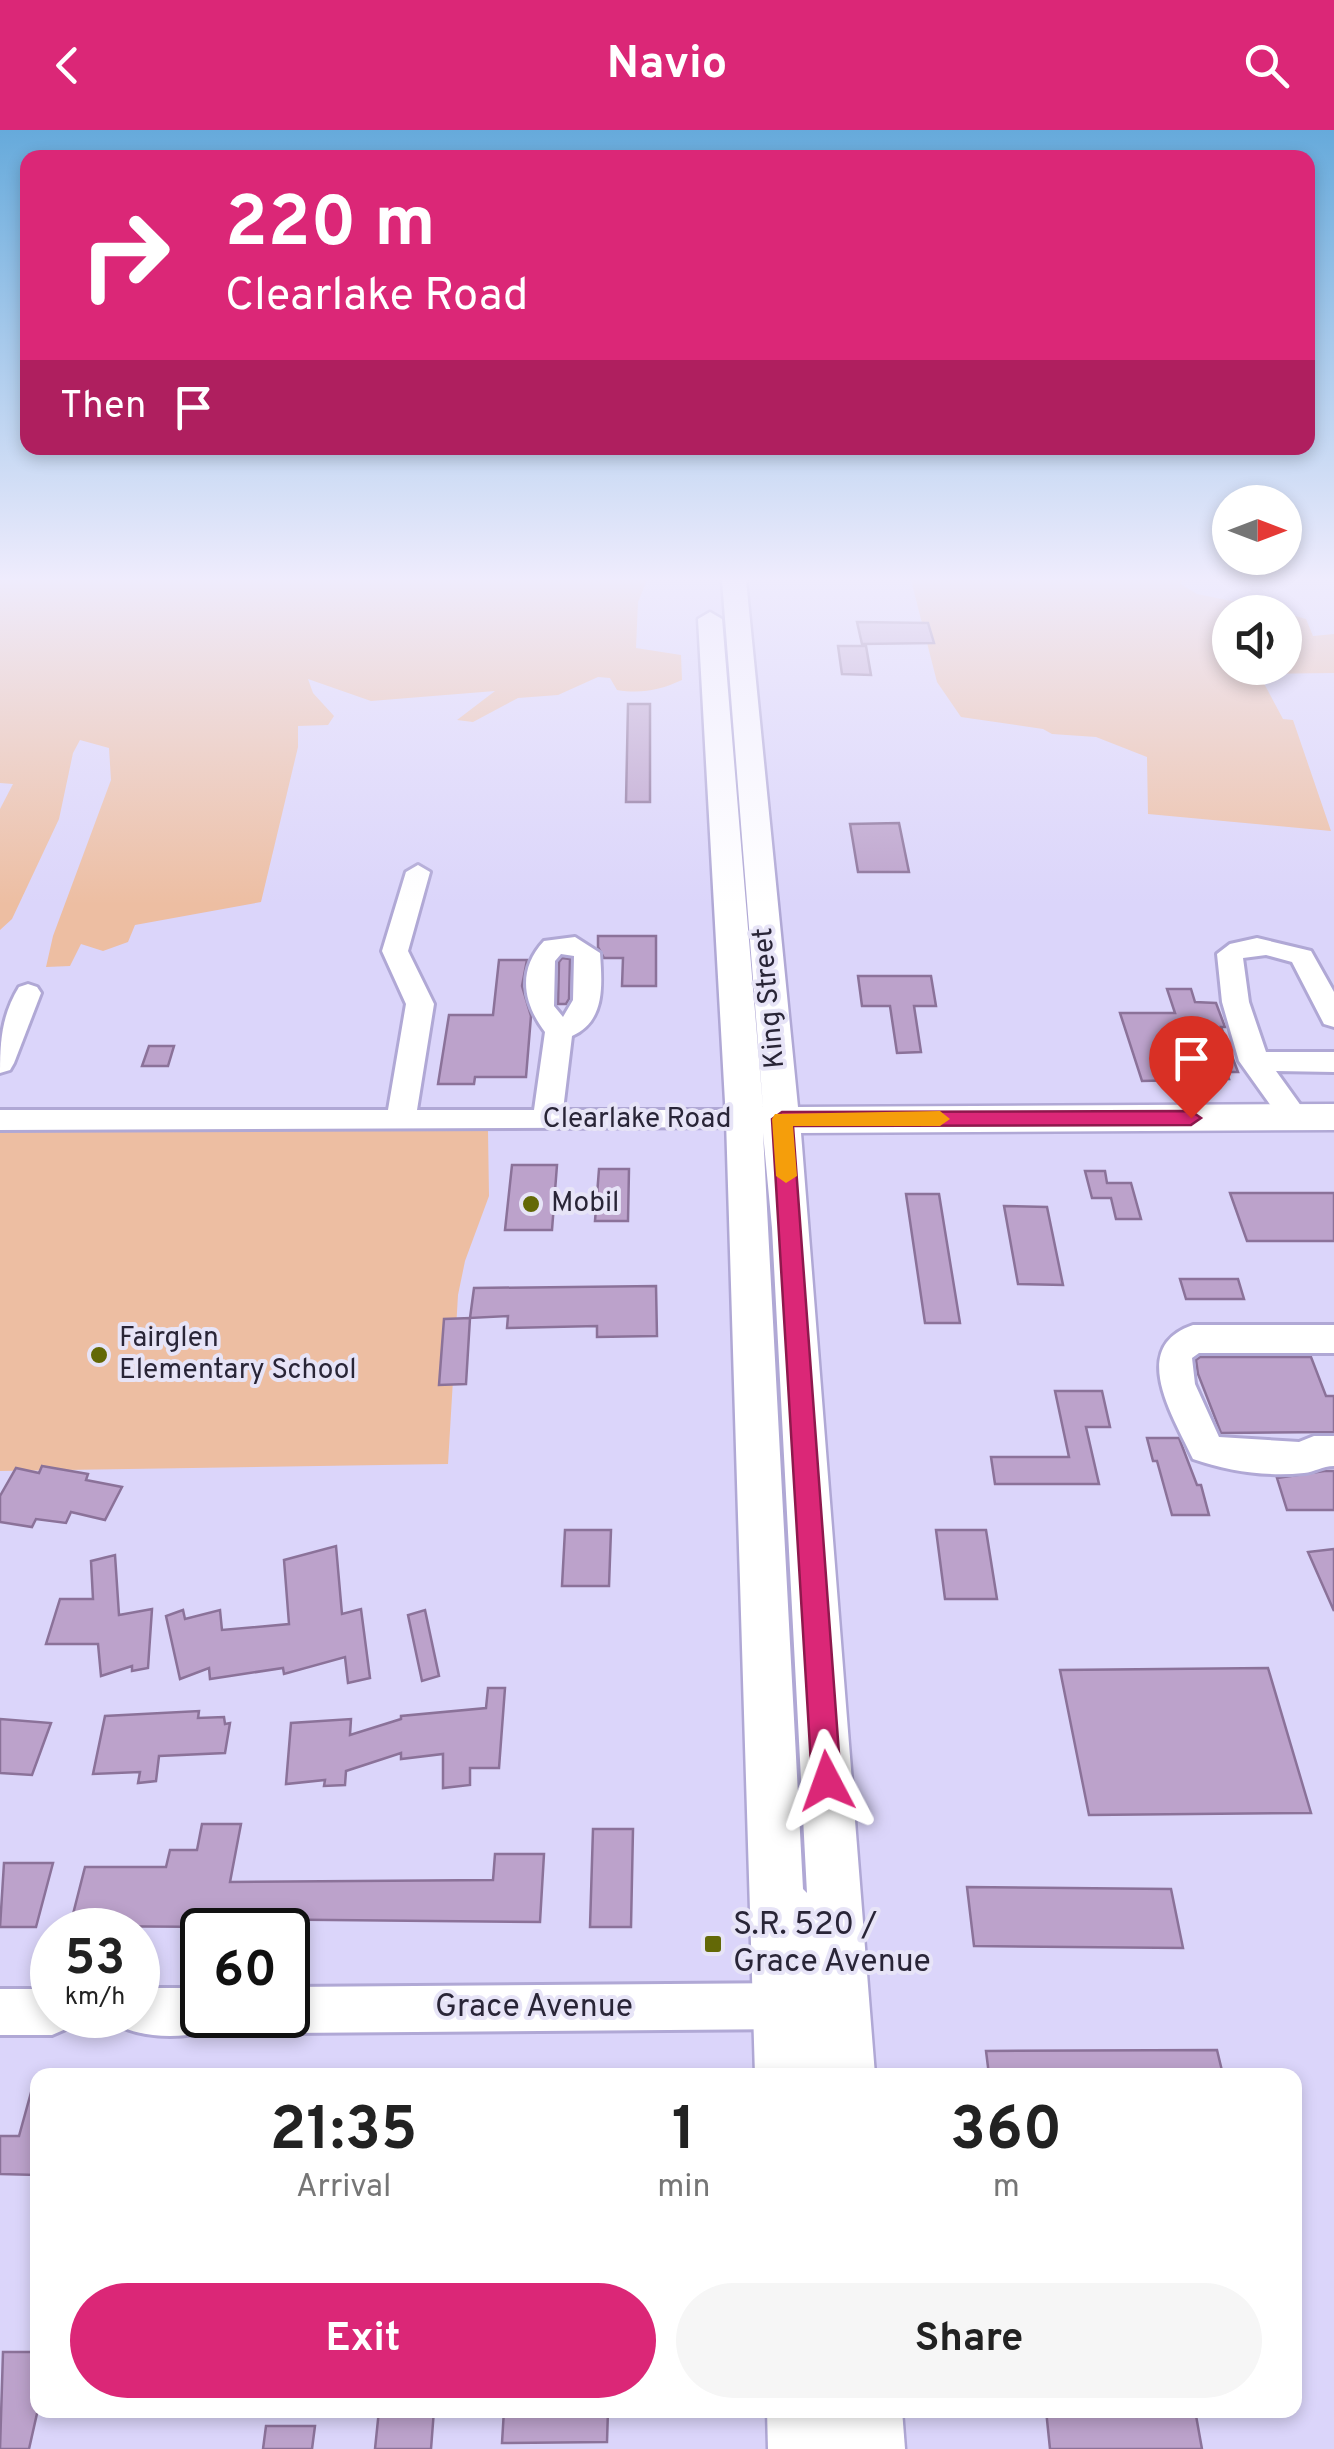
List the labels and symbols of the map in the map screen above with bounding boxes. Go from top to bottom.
north arrow [1212,485,1302,575]
street label: King Street [746,926,794,1070]
pin [1149,1016,1234,1119]
street label: Clearlake Road [543,1102,731,1138]
place label: Mobil [551,1186,619,1222]
marker: Mobil [520,1193,542,1215]
place label: Fairglen Elementary School [119,1321,357,1389]
marker: Fairglen Elementary School [88,1344,110,1366]
position arrow [775,1729,879,1833]
place label: S.R. 520 / Grace Avenue [733,1906,931,1983]
speed limit sign: 60 [180,1908,310,2038]
marker: S.R. 520 / Grace Avenue [702,1933,724,1955]
street label: Grace Avenue [435,1988,633,2028]

